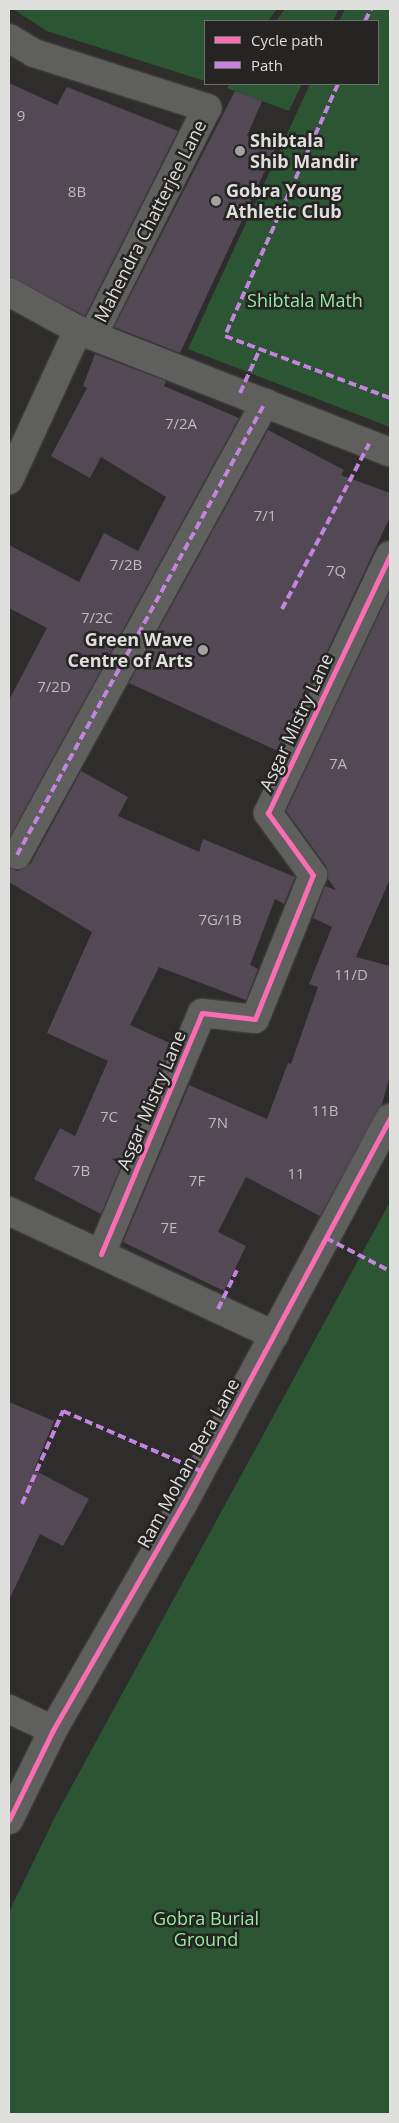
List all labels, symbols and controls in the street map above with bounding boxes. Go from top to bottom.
legend [204,20,379,85]
text: Cycle path [251,30,323,50]
text: Path [251,55,283,75]
house number: 9 [17,107,25,125]
street label: Mahendra Chatterjee Lane [90,116,210,326]
place label: Shibtala Shib Mandir [250,130,358,172]
marker: Shibtala Shib Mandir [234,145,246,157]
place label: Gobra Young Athletic Club [226,180,342,222]
house number: 8B [68,183,86,201]
marker: Gobra Young Athletic Club [210,195,222,207]
park label: Shibtala Math [247,289,363,311]
house number: 7/2A [165,415,197,433]
house number: 7/1 [254,507,276,525]
house number: 7/2B [110,556,142,574]
house number: 7Q [326,562,346,580]
house number: 7/2C [81,609,113,627]
place label: Green Wave Centre of Arts [68,629,193,672]
marker: Green Wave Centre of Arts [197,644,209,656]
street label: Asgar Mistry Lane [255,650,337,794]
house number: 7/2D [37,678,71,696]
house number: 7A [329,755,347,773]
house number: 7G/1B [198,911,242,929]
house number: 11/D [334,966,368,984]
street label: Asgar Mistry Lane [112,1027,190,1173]
house number: 11B [312,1102,338,1120]
house number: 7C [100,1108,118,1126]
house number: 7N [208,1114,228,1132]
house number: 7B [72,1162,90,1180]
house number: 11 [287,1165,305,1183]
house number: 7F [189,1172,205,1190]
house number: 7E [161,1219,177,1237]
street label: Ram Mohan Bera Lane [132,1374,244,1552]
park label: Gobra Burial Ground [153,1908,259,1950]

